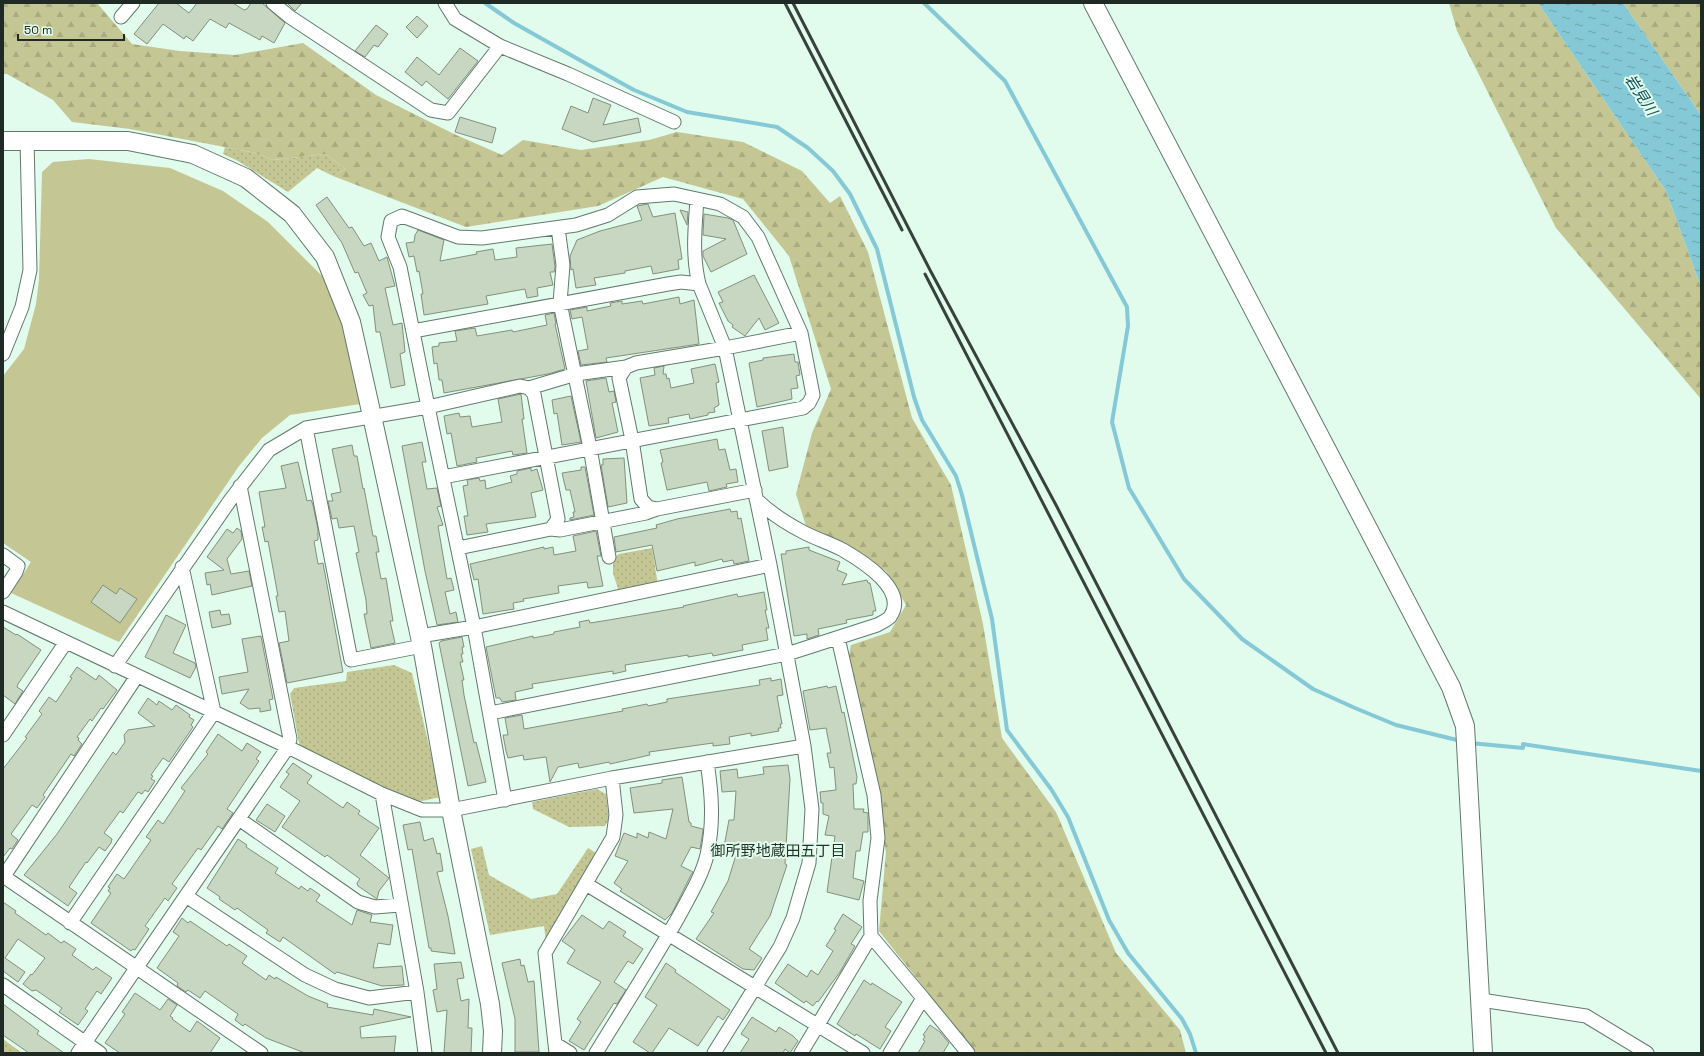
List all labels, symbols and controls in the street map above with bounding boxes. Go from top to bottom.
scale bar [18,16,124,42]
text: 50 m [24,22,52,38]
water label: 岩見川 [1621,71,1663,120]
district label: 御所野地蔵田五丁目 [710,841,846,860]

